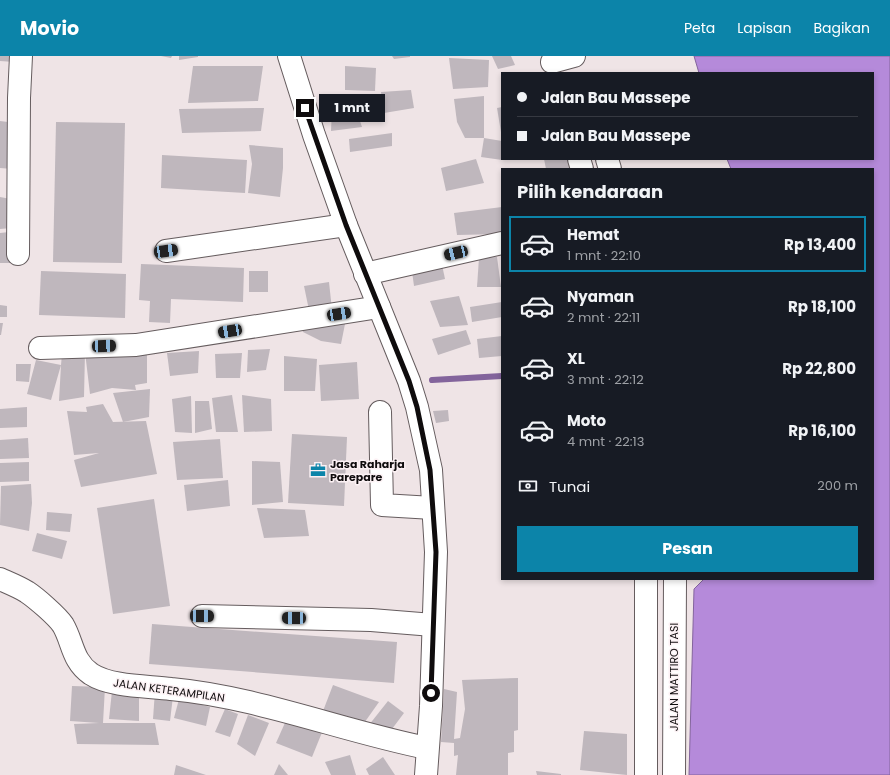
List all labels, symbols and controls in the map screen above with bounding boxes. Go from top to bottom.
text: Movio [20,15,79,42]
text: Peta [684,18,715,38]
text: Lapisan [737,18,791,38]
text: Bagikan [813,18,870,38]
text: Jalan Bau Massepe [541,87,690,108]
callout: 1 mnt [319,94,385,122]
text: 1 mnt [334,98,370,117]
route end [296,99,314,117]
text: Jalan Bau Massepe [541,125,690,146]
text: Pilih kendaraan [517,179,663,204]
text: Hemat [567,224,619,245]
icon: car [519,226,555,262]
text: Rp 13,400 [784,234,856,255]
car [153,243,179,259]
car [443,244,469,262]
text: 1 mnt · 22:10 [567,246,641,265]
text: Nyaman [567,286,634,307]
icon: car [519,288,555,324]
text: Rp 18,100 [788,296,856,317]
car [326,306,352,322]
text: 2 mnt · 22:11 [567,308,640,327]
car [217,323,243,339]
car [92,340,116,352]
text: XL [567,348,585,369]
icon: car [519,350,555,386]
text: Rp 22,800 [782,358,856,379]
text: 3 mnt · 22:12 [567,370,644,389]
text: Moto [567,410,606,431]
icon: car [519,412,555,448]
text: Rp 16,100 [788,420,856,441]
text: 4 mnt · 22:13 [567,432,644,451]
place label: Jasa Raharja Parepare [330,456,405,485]
office icon: Jasa Raharja Parepare [309,461,327,479]
icon: cash [517,475,539,497]
text: Tunai [549,476,590,497]
text: 200 m [817,476,858,495]
button: Pesan [517,526,858,572]
car [190,610,214,622]
car [282,612,306,624]
street label: JALAN MATTIRO TASI [666,623,682,731]
street label: JALAN KETERAMPILAN [112,674,226,706]
route start [422,684,440,702]

